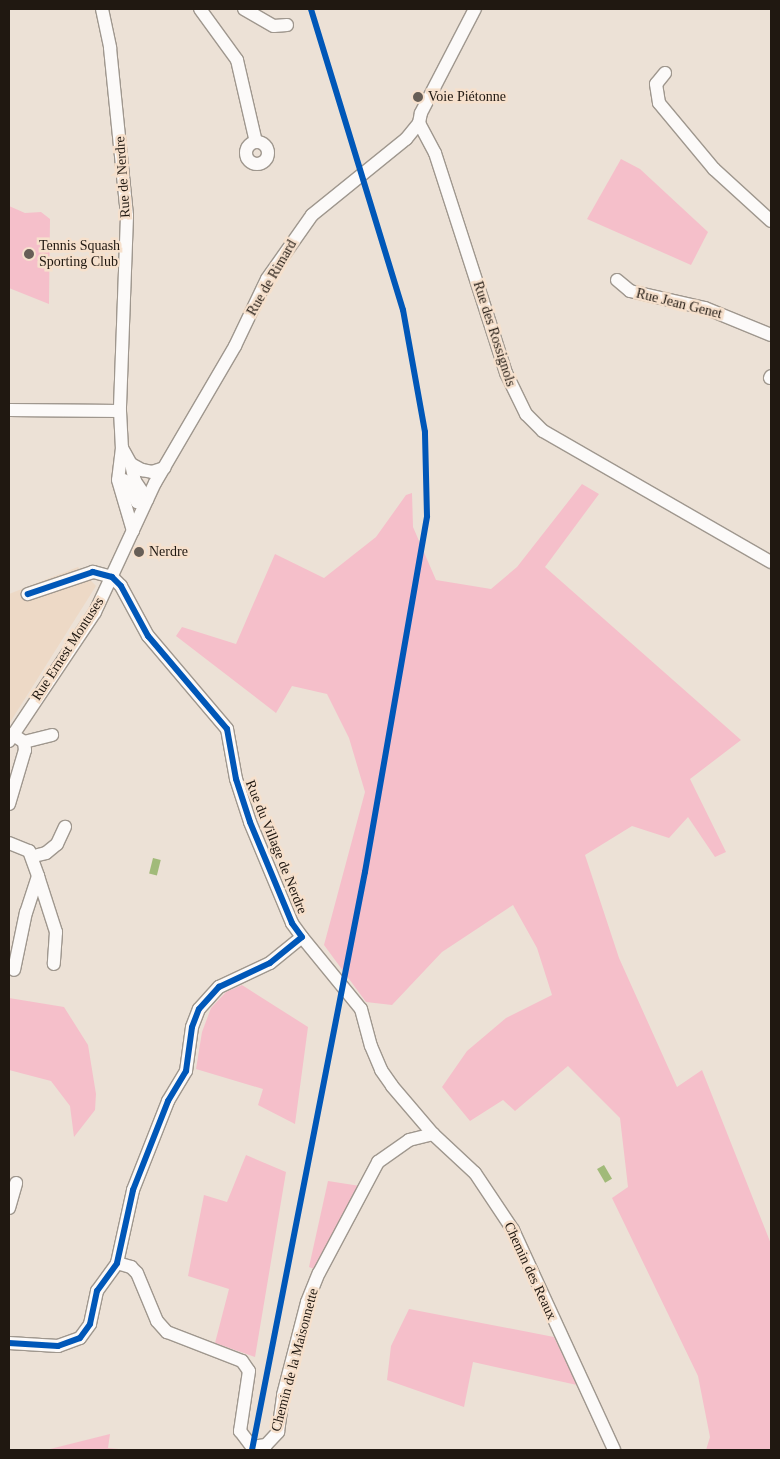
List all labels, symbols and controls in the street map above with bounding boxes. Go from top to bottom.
place label: Voie Piétonne [428,89,506,105]
marker: Voie Piétonne [412,91,424,103]
street label: Rue de Nerdre [112,136,134,218]
street label: Rue de Rimard [244,237,300,319]
place label: Tennis Squash Sporting Club [39,238,120,270]
marker: Tennis Squash Sporting Club [23,248,35,260]
street label: Rue des Rossignols [469,279,519,389]
street label: Rue Jean Genet [634,285,724,323]
place label: Nerdre [149,544,188,560]
marker: Nerdre [133,546,145,558]
street label: Rue Ernest Montuses [28,594,108,704]
street label: Rue du Village de Nerdre [241,778,311,916]
street label: Chemin des Reaux [500,1220,560,1322]
street label: Chemin de la Maisonnette [268,1287,322,1433]

